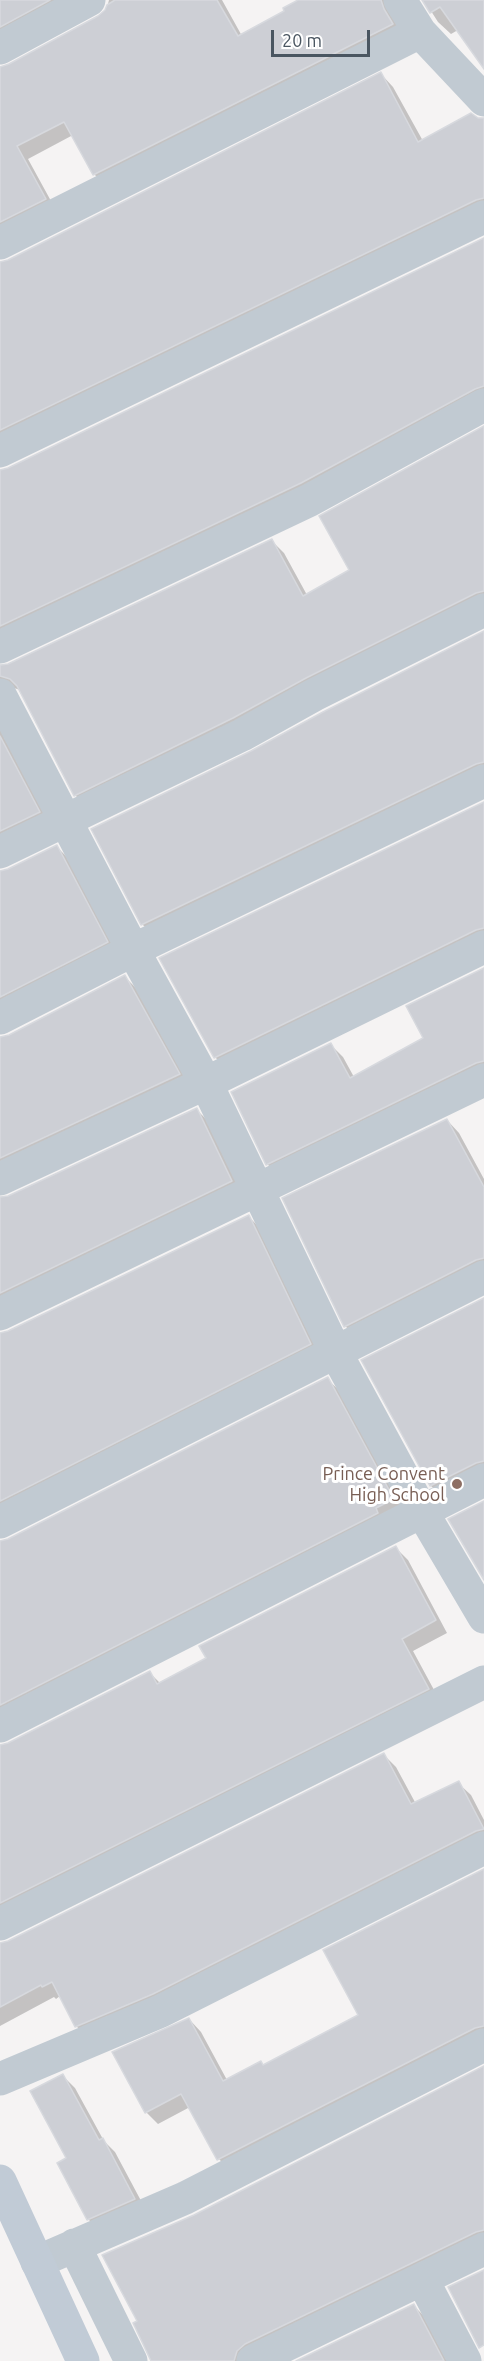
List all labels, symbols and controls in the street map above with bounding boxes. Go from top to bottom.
scale bar [274,18,373,56]
text: 20 m [282,30,322,50]
place label: Prince Convent High School [323,1463,445,1506]
marker: Prince Convent High School [450,1477,464,1491]

